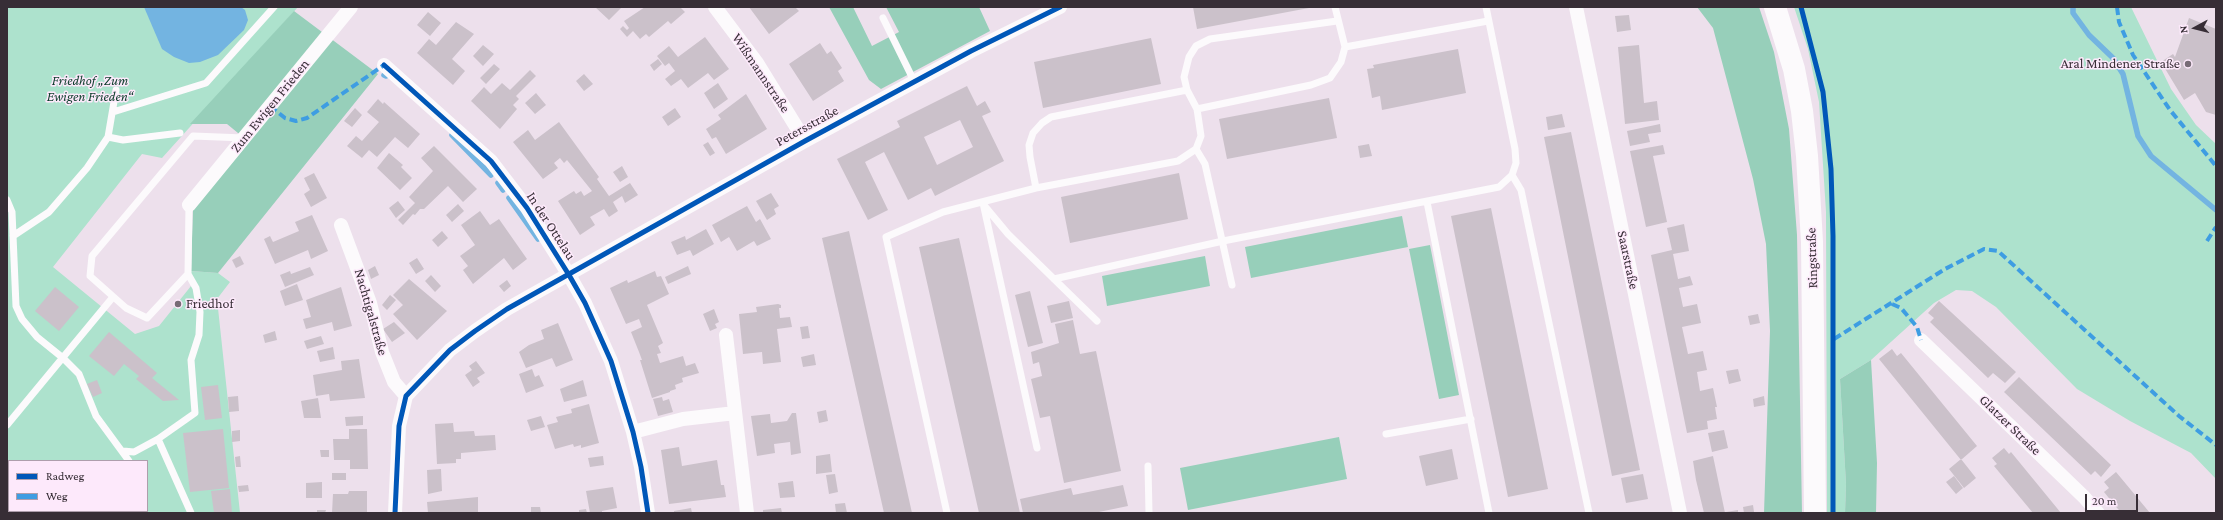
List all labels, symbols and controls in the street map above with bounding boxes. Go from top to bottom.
north arrow [2175,8,2215,48]
text: N [2177,25,2190,34]
street label: Wißmannstraße [728,30,794,116]
street label: Zum Ewigen Frieden [227,56,313,156]
place label: Aral Mindener Straße [2061,56,2180,72]
marker: Aral Mindener Straße [2183,59,2193,69]
park label: Friedhof „Zum Ewigen Frieden“ [47,73,133,106]
street label: Petersstraße [773,102,841,150]
street label: In der Ottelau [523,189,579,263]
street label: Ringstraße [1803,227,1821,289]
street label: Saarstraße [1614,229,1642,291]
street label: Nachtigalstraße [351,267,391,357]
place label: Friedhof [186,296,234,312]
marker: Friedhof [173,299,183,309]
street label: Glatzer Straße [1976,391,2044,459]
legend [8,460,148,512]
text: Radweg [46,469,84,483]
scale bar [2087,486,2140,512]
text: Weg [46,489,68,503]
text: 20 m [2092,494,2116,508]

